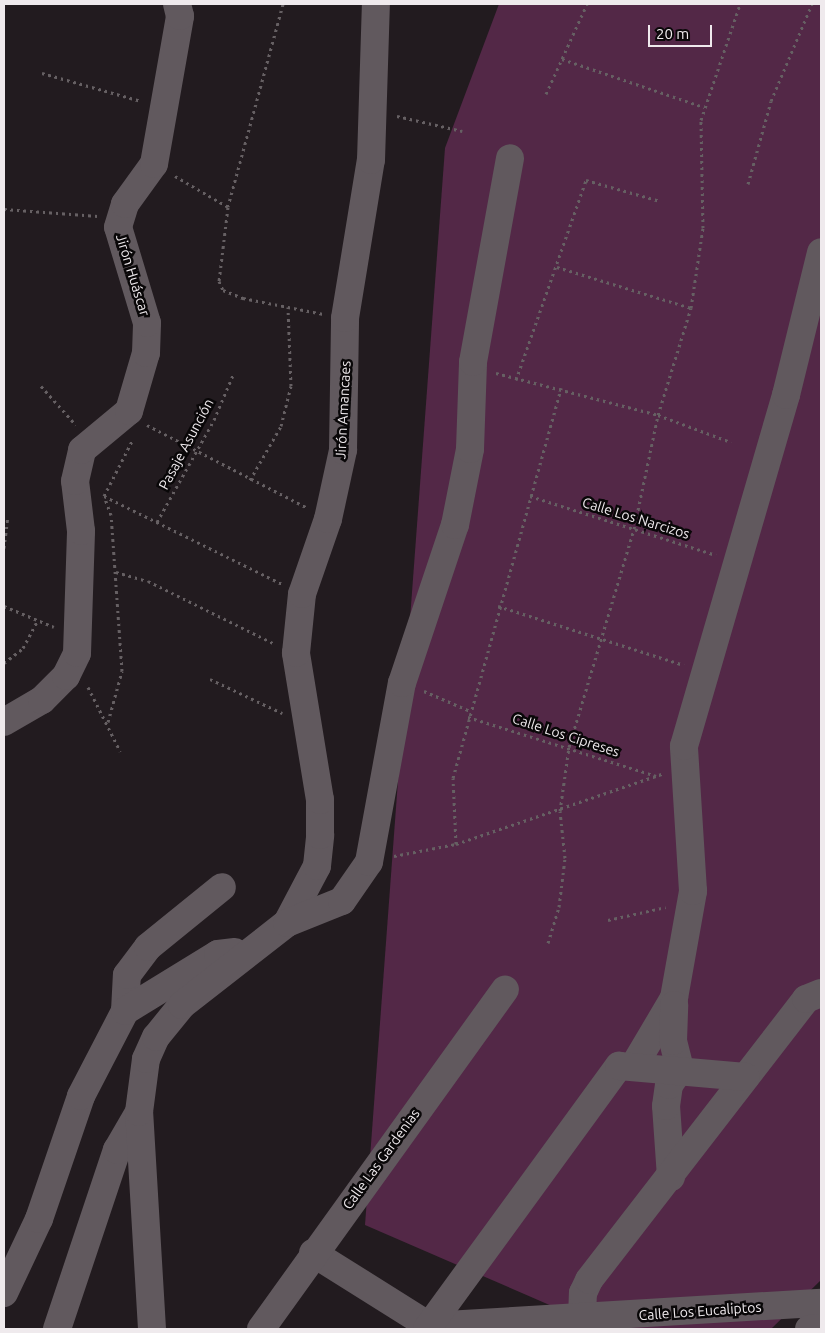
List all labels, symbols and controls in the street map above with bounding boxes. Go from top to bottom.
scale bar [650,15,714,47]
text: 20 m [656,25,689,42]
street label: Jirón Huáscar [113,232,153,318]
street label: Jirón Amancaes [332,360,354,460]
street label: Pasaje Asunción [155,396,217,492]
street label: Calle Los Narcizos [580,494,692,542]
street label: Calle Los Cipreses [510,710,622,760]
street label: Calle Las Gardenias [339,1106,423,1212]
street label: Calle Los Eucaliptos [638,1298,762,1324]

